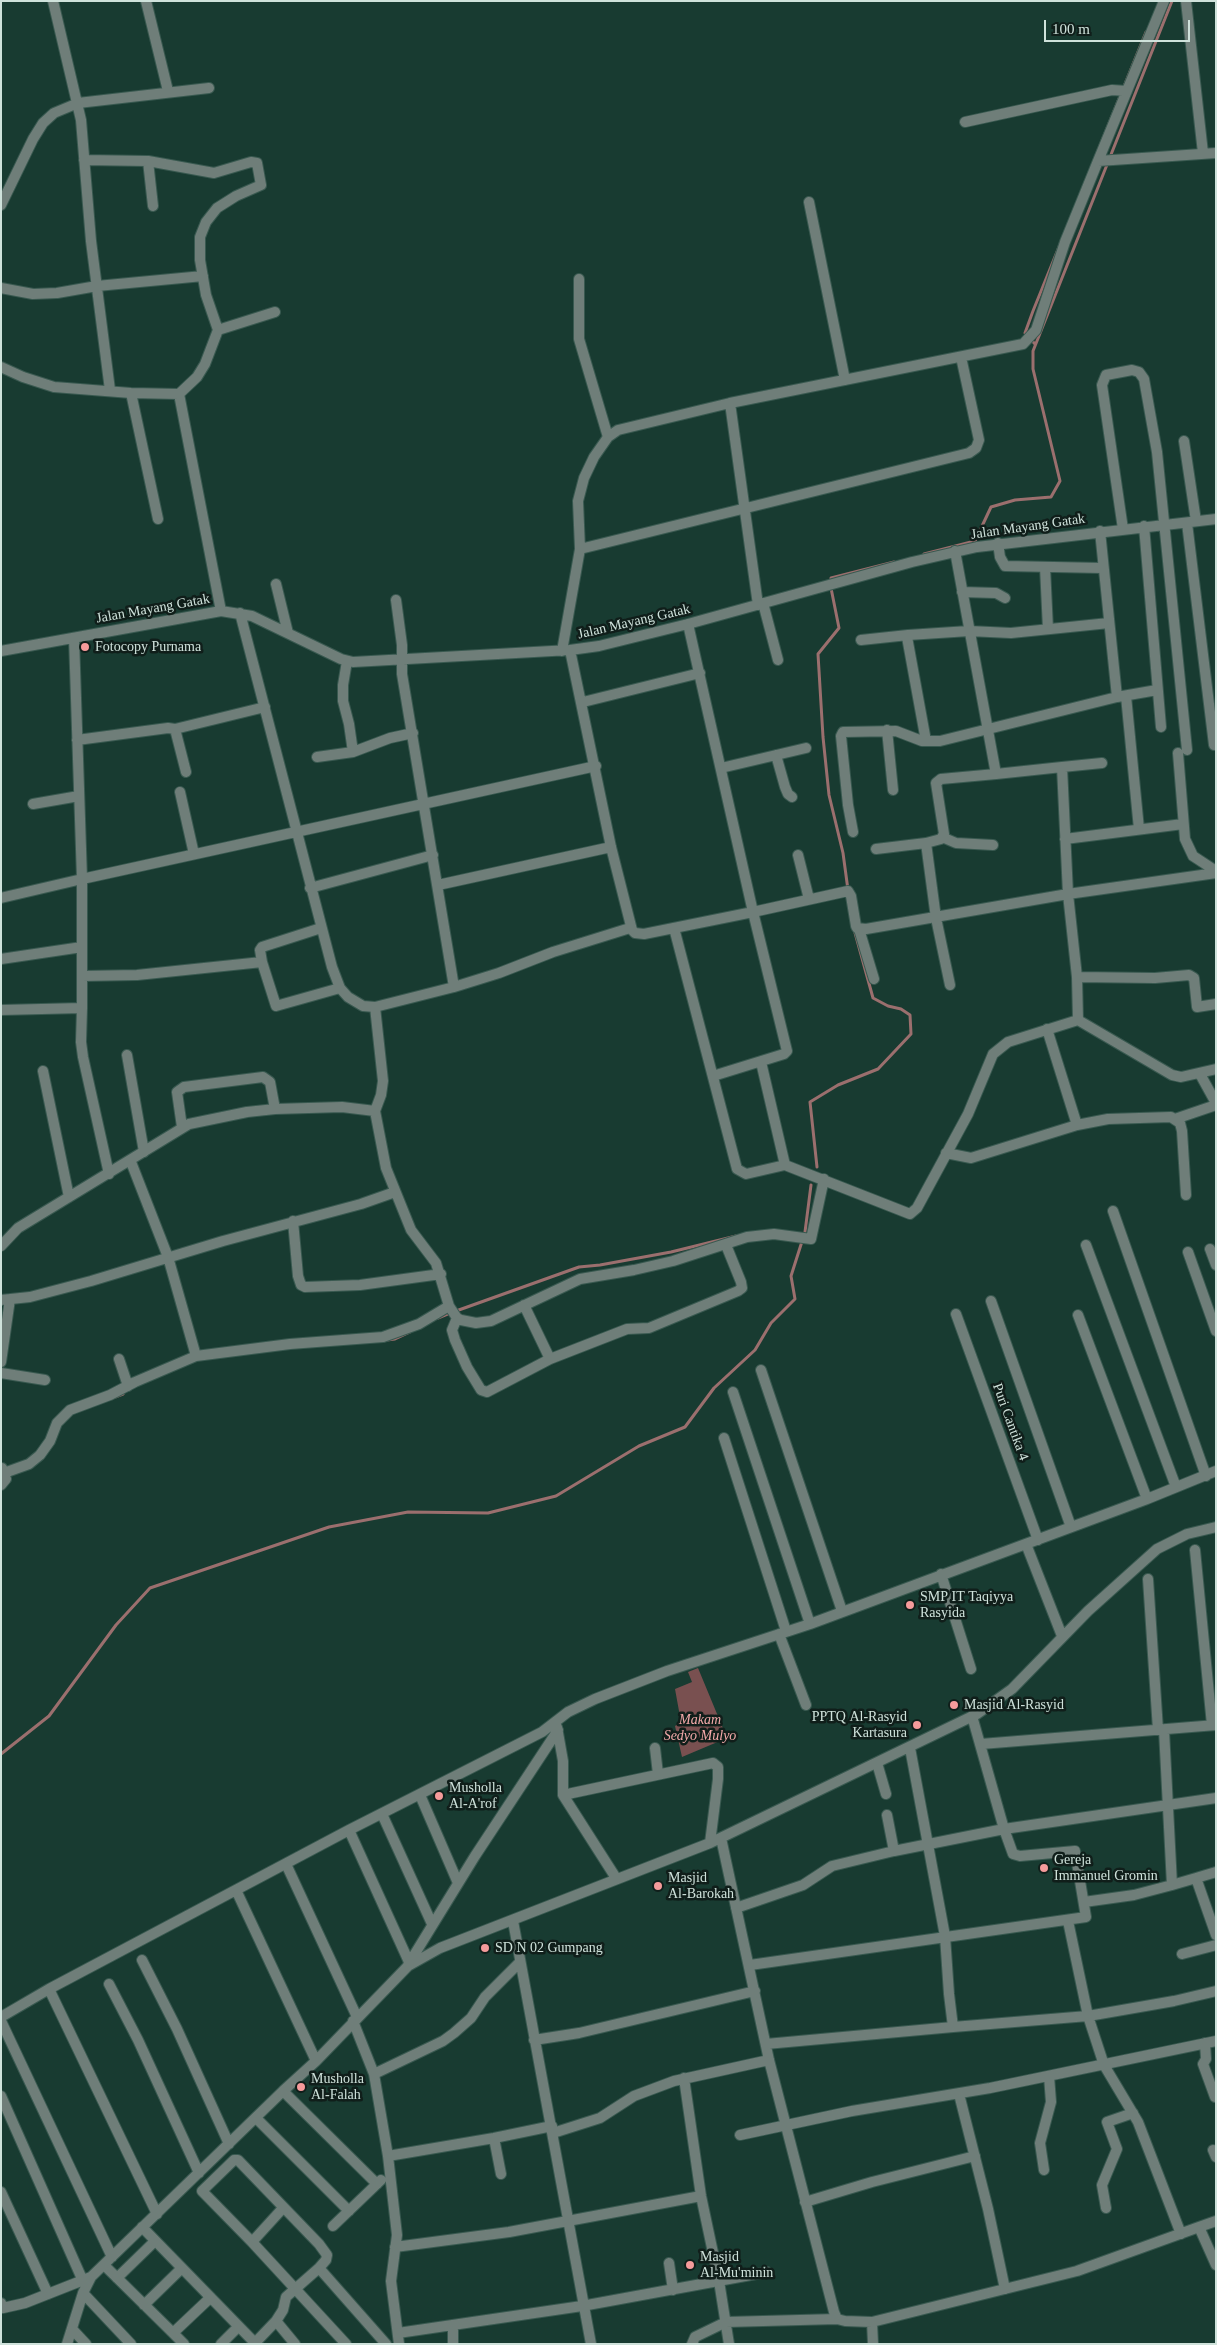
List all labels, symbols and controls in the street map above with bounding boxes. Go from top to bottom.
scale bar [1047,10,1193,42]
text: 100 m [1052,21,1090,37]
street label: Jalan Mayang Gatak [970,511,1086,543]
street label: Jalan Mayang Gatak [95,591,211,627]
street label: Jalan Mayang Gatak [576,601,692,643]
place label: Fotocopy Purnama [95,639,201,655]
marker: Fotocopy Purnama [79,641,91,653]
street label: Puri Cantika 4 [988,1381,1032,1463]
place label: SMP IT Taqiyya Rasyida [920,1589,1013,1621]
marker: SMP IT Taqiyya Rasyida [904,1599,916,1611]
place label: Masjid Al-Rasyid [964,1697,1064,1713]
marker: Masjid Al-Rasyid [948,1699,960,1711]
place label: PPTQ Al-Rasyid Kartasura [812,1709,907,1741]
park label: Makam Sedyo Mulyo [664,1712,736,1744]
marker: PPTQ Al-Rasyid Kartasura [911,1719,923,1731]
place label: Musholla Al-A'rof [449,1780,502,1812]
marker: Musholla Al-A'rof [433,1790,445,1802]
place label: Gereja Immanuel Gromin [1054,1852,1158,1884]
marker: Gereja Immanuel Gromin [1038,1862,1050,1874]
place label: Masjid Al-Barokah [668,1870,734,1902]
marker: Masjid Al-Barokah [652,1880,664,1892]
place label: SD N 02 Gumpang [495,1940,603,1956]
marker: SD N 02 Gumpang [479,1942,491,1954]
place label: Musholla Al-Falah [311,2071,364,2104]
marker: Musholla Al-Falah [295,2081,307,2093]
place label: Masjid Al-Mu'minin [700,2249,773,2282]
marker: Masjid Al-Mu'minin [684,2259,696,2271]

